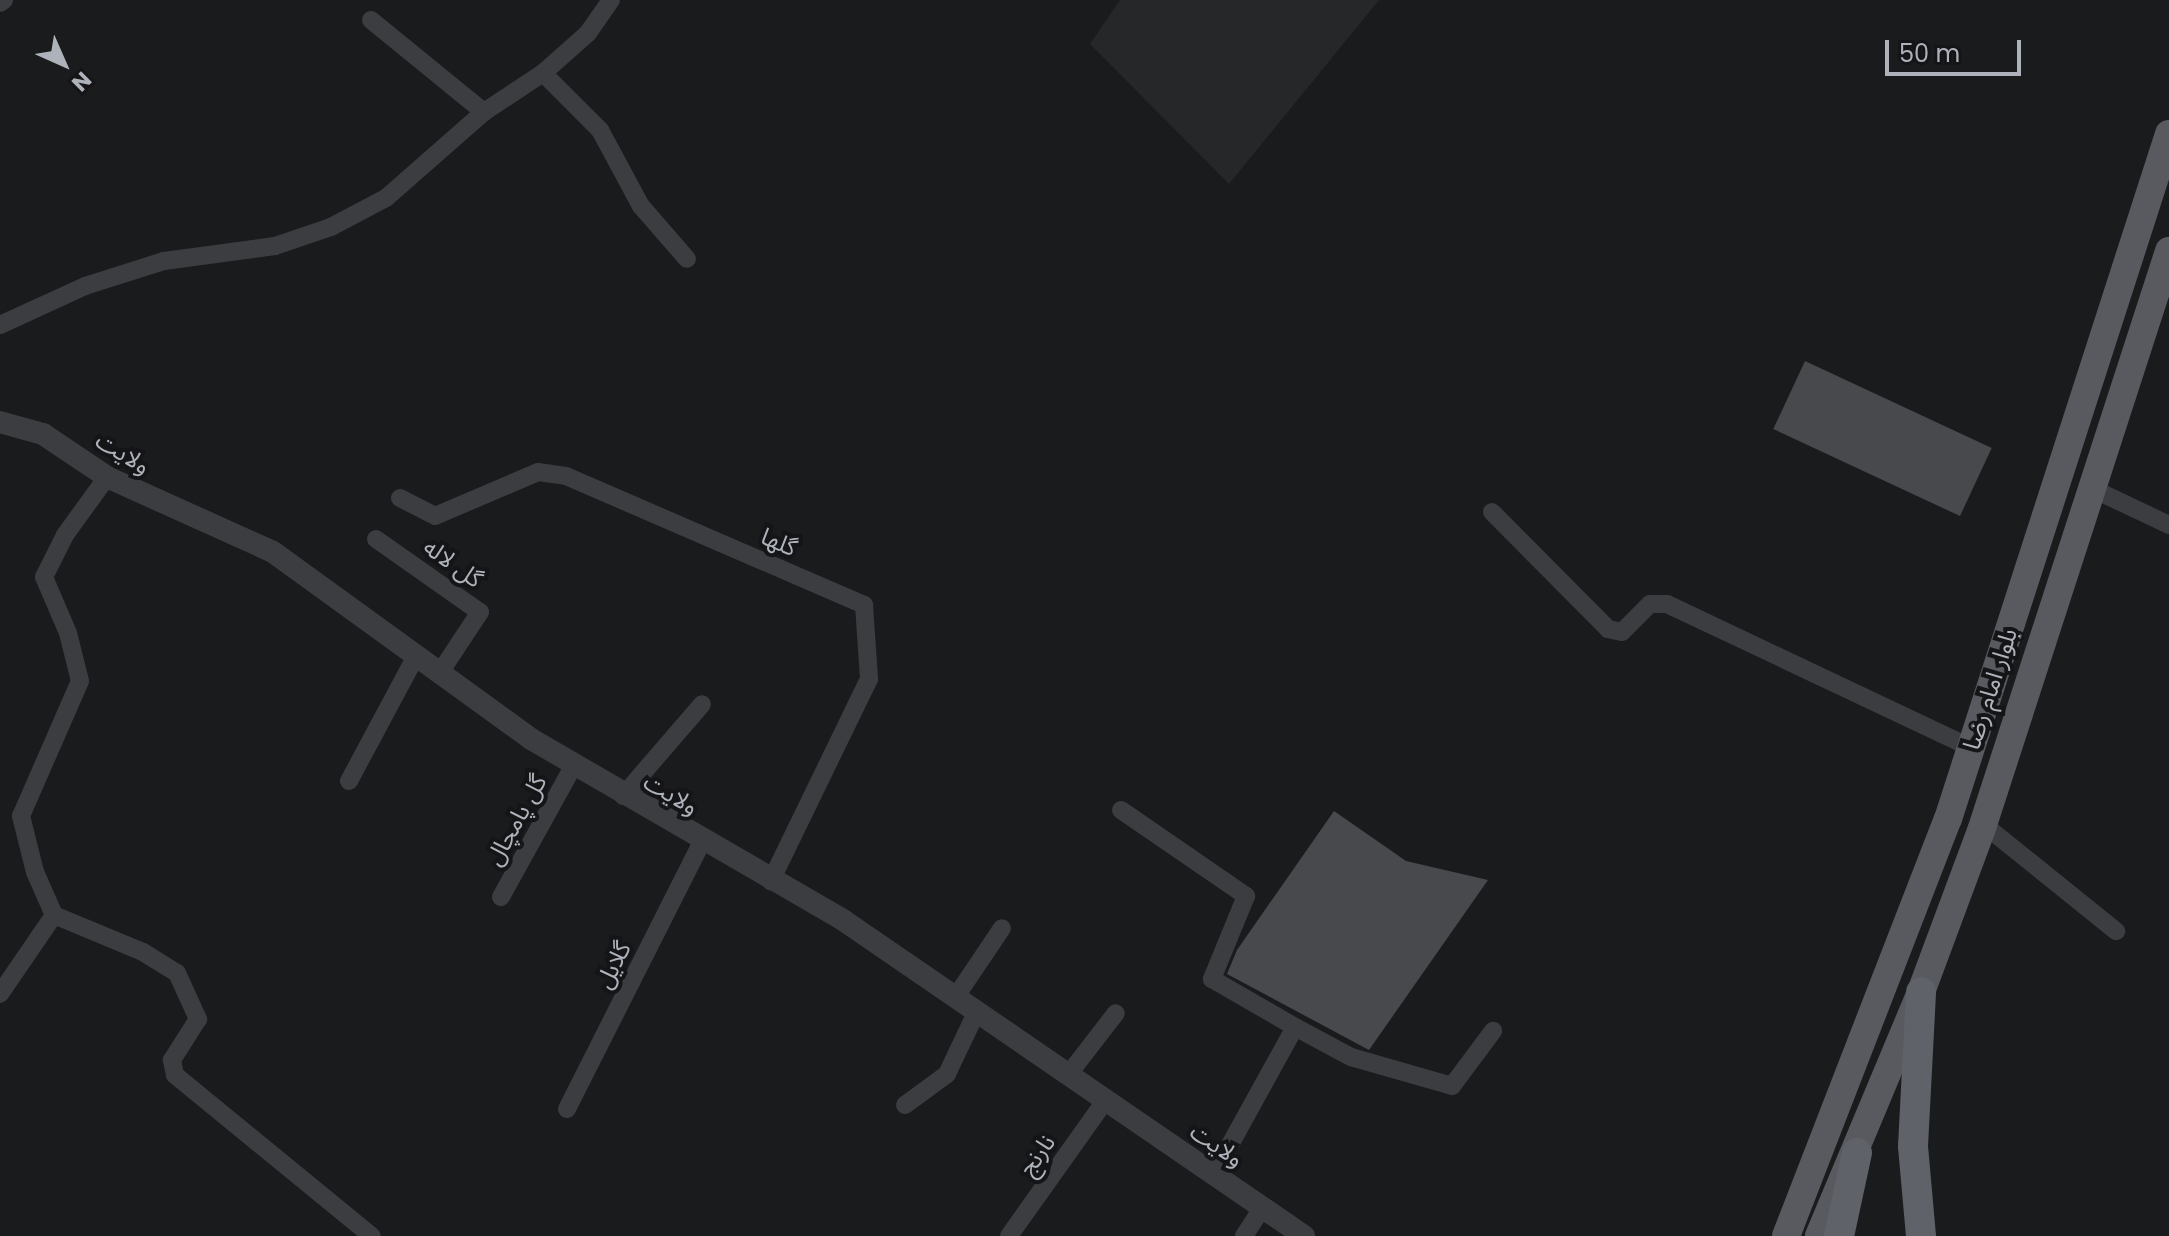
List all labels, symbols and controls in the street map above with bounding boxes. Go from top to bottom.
north arrow [24,24,104,104]
scale bar [1889,24,2025,74]
text: 50 m [1899,37,1960,70]
text: N [65,65,98,98]
street label: ولایت [91,426,155,480]
street label: گلها [757,522,801,562]
street label: گل لاله [418,532,488,594]
street label: بلوار امام رضا [1957,625,2023,753]
street label: ولایت [639,767,703,821]
street label: گل پامچال [479,769,553,871]
street label: گلایل [589,937,637,993]
street label: ولایت [1185,1117,1249,1173]
street label: نارنج [1013,1129,1061,1181]

